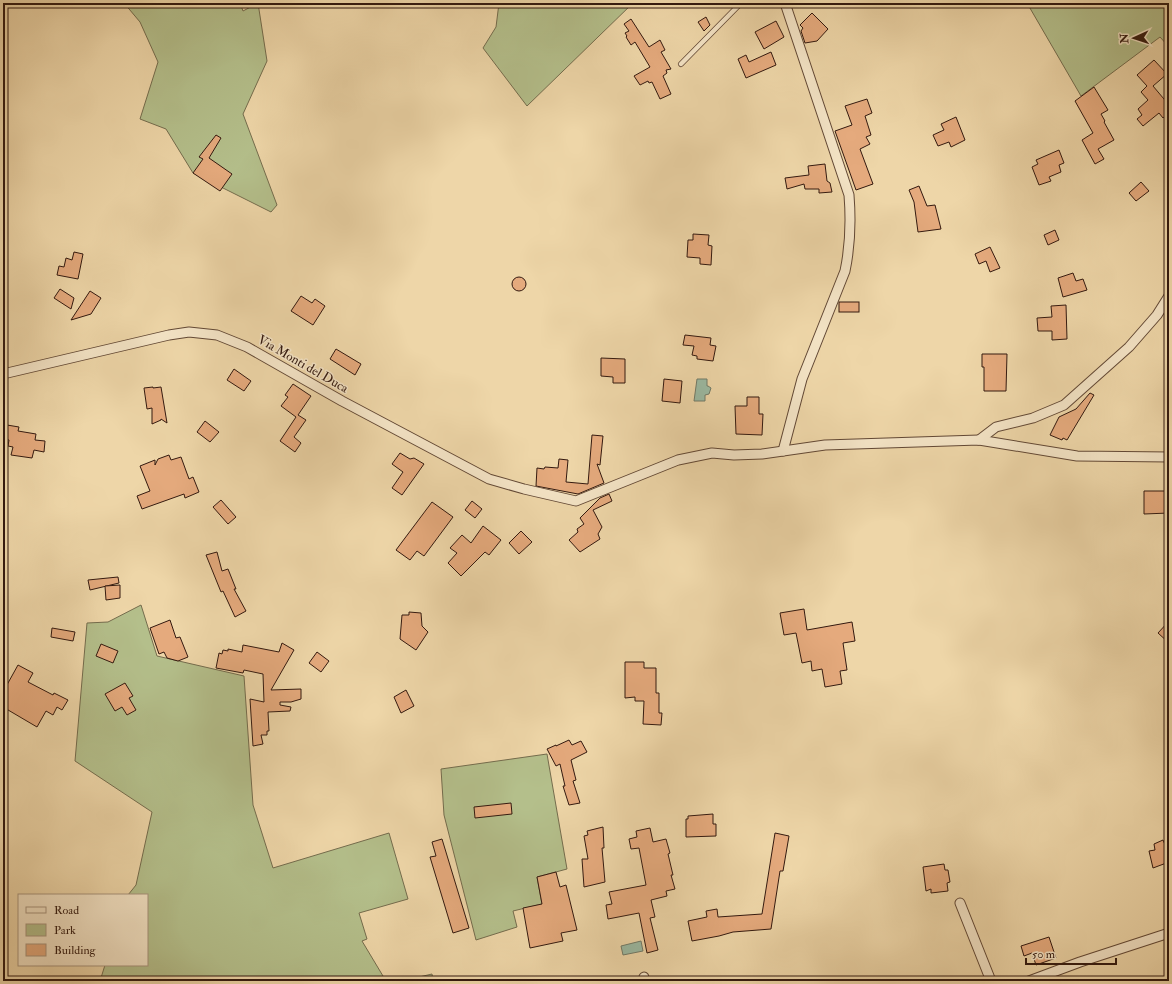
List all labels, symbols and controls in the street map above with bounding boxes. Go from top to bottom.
north arrow [1114,18,1154,58]
text: N [1118,32,1131,45]
street label: Via Monti del Duca [255,332,352,397]
legend [18,894,148,966]
text: Road [54,903,79,918]
text: Park [54,923,76,938]
scale bar [1026,940,1116,966]
text: Building [54,943,97,958]
text: 50 m [1032,947,1056,962]

